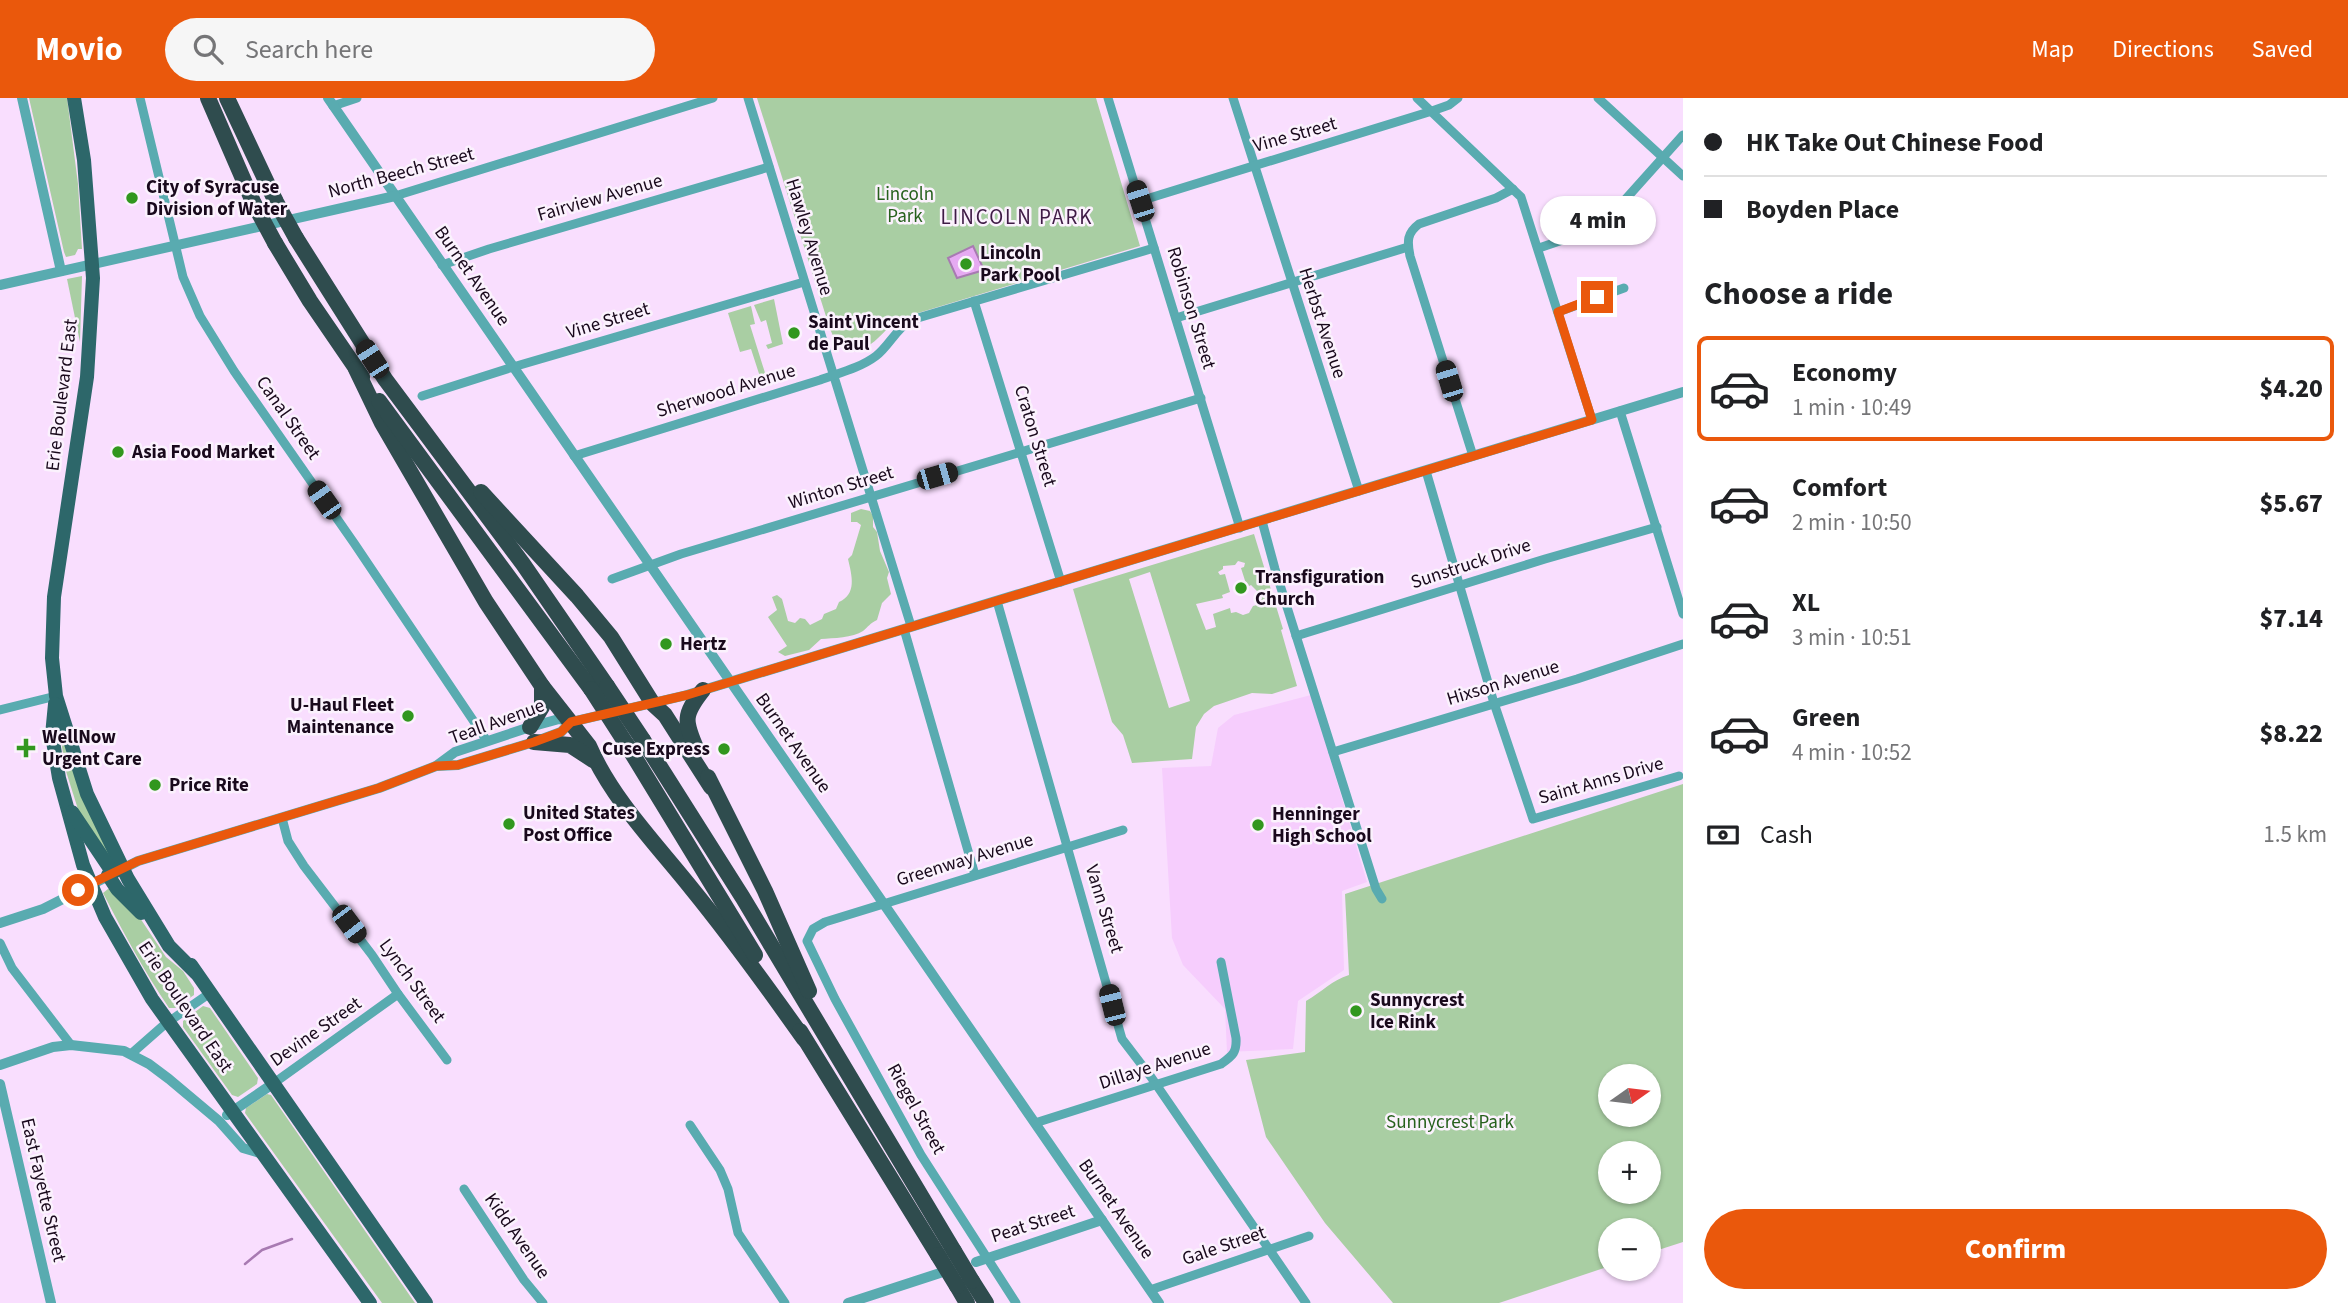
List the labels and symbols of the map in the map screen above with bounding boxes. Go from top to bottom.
street label: Vine Street [1250,110,1340,160]
street label: North Beech Street [325,140,478,205]
street label: Fairview Avenue [534,167,666,229]
place label: City of Syracuse Division of Water [146,174,288,223]
street label: Hawley Avenue [778,175,840,299]
car [1124,178,1157,224]
park label: Lincoln Park [876,181,934,230]
marker: City of Syracuse Division of Water [124,190,140,206]
callout: 4 min [1539,195,1655,244]
district label: LINCOLN PARK [940,202,1094,232]
street label: Burnet Avenue [428,221,516,331]
place label: Lincoln Park Pool [980,240,1060,289]
street label: Robinson Street [1160,244,1223,373]
marker: Lincoln Park Pool [958,256,974,272]
street label: Herbst Avenue [1291,264,1353,382]
route end [1581,281,1613,313]
street label: Vine Street [563,295,653,346]
place label: Saint Vincent de Paul [808,309,919,358]
street label: Erie Boulevard East [39,317,85,473]
marker: Saint Vincent de Paul [786,325,802,341]
car [352,336,393,382]
street label: Sherwood Avenue [653,357,799,425]
car [1433,358,1466,404]
street label: Canal Street [249,371,327,466]
street label: Craton Street [1007,382,1063,490]
place label: Asia Food Market [131,439,275,466]
marker: Asia Food Market [110,444,126,460]
street label: Winton Street [785,459,897,517]
car [914,460,961,492]
car [304,477,345,523]
street label: Sunstruck Drive [1407,532,1535,596]
place label: Transfiguration Church [1255,564,1384,613]
marker: Transfiguration Church [1233,580,1249,596]
place label: Hertz [680,631,726,658]
marker: Hertz [658,636,674,652]
street label: Hixson Avenue [1443,653,1563,713]
street label: Burnet Avenue [749,688,837,798]
place label: U-Haul Fleet Maintenance [287,692,394,741]
street label: Teall Avenue [446,692,548,752]
marker: U-Haul Fleet Maintenance [400,708,416,724]
place label: WellNow Urgent Care [42,724,142,773]
place label: Cuse Express [602,736,710,763]
marker: WellNow Urgent Care [16,738,36,758]
marker: Cuse Express [716,741,732,757]
street label: Saint Anns Drive [1535,750,1667,812]
place label: Price Rite [169,772,249,799]
marker: Price Rite [147,777,163,793]
place label: United States Post Office [523,800,635,849]
place label: Henninger High School [1272,801,1372,850]
marker: United States Post Office [501,816,517,832]
marker: Henninger High School [1250,817,1266,833]
street label: Greenway Avenue [893,826,1037,894]
street label: Vann Street [1078,861,1130,957]
route start [62,874,94,906]
car [328,901,371,947]
street label: Lynch Street [372,933,452,1029]
street label: Erie Boulevard East [131,936,239,1078]
car [1097,982,1128,1028]
place label: Sunnycrest Ice Rink [1370,987,1464,1036]
street label: Devine Street [265,990,368,1073]
marker: Sunnycrest Ice Rink [1348,1003,1364,1019]
street label: Dillaye Avenue [1096,1035,1214,1097]
street label: Riegel Street [880,1059,952,1160]
north arrow [1598,1064,1661,1127]
park label: Sunnycrest Park [1386,1109,1515,1136]
street label: East Fayette Street [13,1115,73,1265]
street label: Burnet Avenue [1072,1154,1160,1264]
street label: Kidd Avenue [478,1188,556,1284]
street label: Peat Street [988,1198,1079,1250]
street label: Gale Street [1178,1219,1270,1273]

